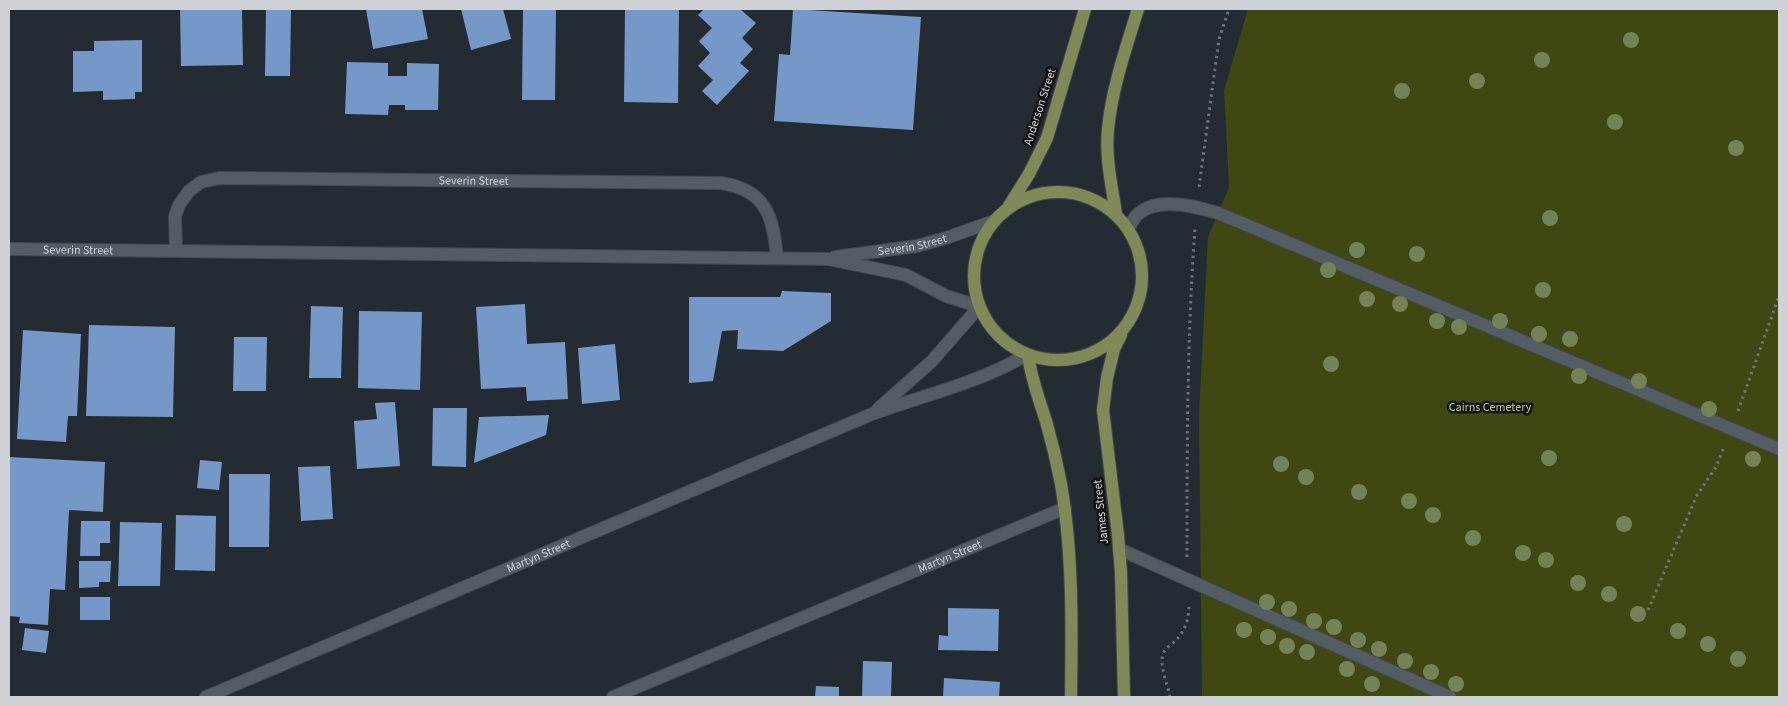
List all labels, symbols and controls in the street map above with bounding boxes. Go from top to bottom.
street label: Anderson Street [1019,66,1061,148]
street label: Severin Street [438,172,509,189]
street label: Severin Street [876,230,949,260]
street label: Severin Street [43,241,113,259]
park label: Cairns Cemetery [1449,399,1532,416]
street label: James Street [1089,479,1113,545]
street label: Martyn Street [504,535,573,577]
street label: Martyn Street [915,535,984,577]

